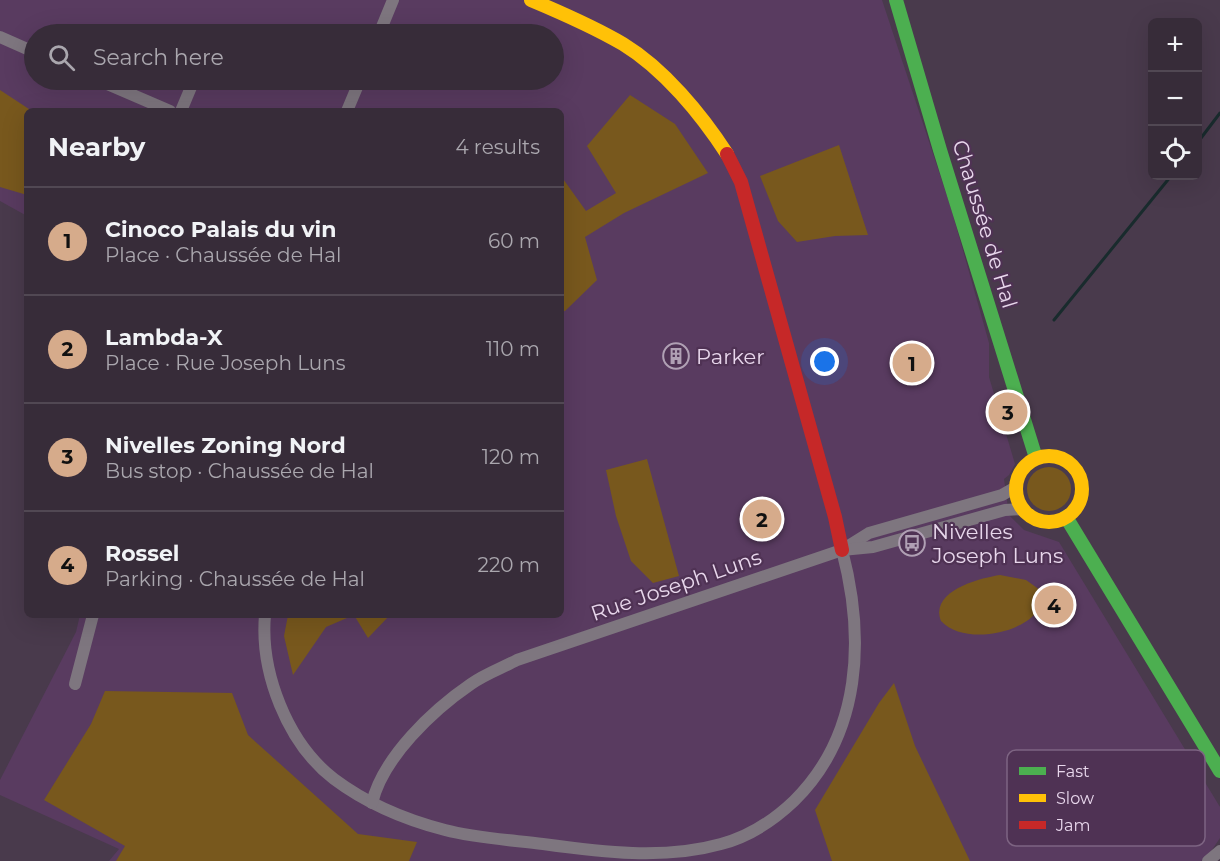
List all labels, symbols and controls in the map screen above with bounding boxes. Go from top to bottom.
map controls [1148,18,1202,180]
button: + [1148,18,1202,72]
search box [24,24,564,90]
icon: search [45,41,78,74]
text: Search here [93,44,224,71]
button: − [1148,72,1202,126]
button: locate [1148,126,1202,180]
text: Nearby [48,131,145,163]
text: 4 results [455,135,540,159]
street label: Chaussée de Hal [948,137,1022,311]
text: Cinoco Palais du vin [105,216,336,243]
text: 1 [64,229,71,253]
text: 60 m [488,229,540,253]
text: Place · Chaussée de Hal [105,243,341,267]
text: Lambda-X [105,324,223,351]
text: 2 [62,337,73,361]
text: 110 m [486,337,540,361]
pin: 1 [892,340,932,386]
building icon: Parker [661,341,691,371]
place label: Parker [696,344,765,369]
your location [810,347,839,376]
text: Place · Rue Joseph Luns [105,351,346,375]
pin: 3 [988,390,1028,434]
text: Nivelles Zoning Nord [105,432,346,459]
text: 3 [62,445,73,469]
text: 120 m [482,445,540,469]
text: Bus stop · Chaussée de Hal [105,459,374,483]
pin: 2 [742,496,782,542]
place label: Nivelles Joseph Luns [931,519,1063,568]
bus stop icon: Nivelles Joseph Luns [897,528,927,558]
text: Rossel [105,540,179,567]
street label: Rue Joseph Luns [587,544,765,626]
text: 4 [61,553,74,577]
text: 220 m [478,553,540,577]
text: Parking · Chaussée de Hal [105,567,365,591]
pin: 4 [1034,582,1074,628]
legend [1007,750,1205,846]
text: Fast [1056,762,1090,781]
text: Slow [1056,789,1094,808]
text: Jam [1055,816,1090,835]

